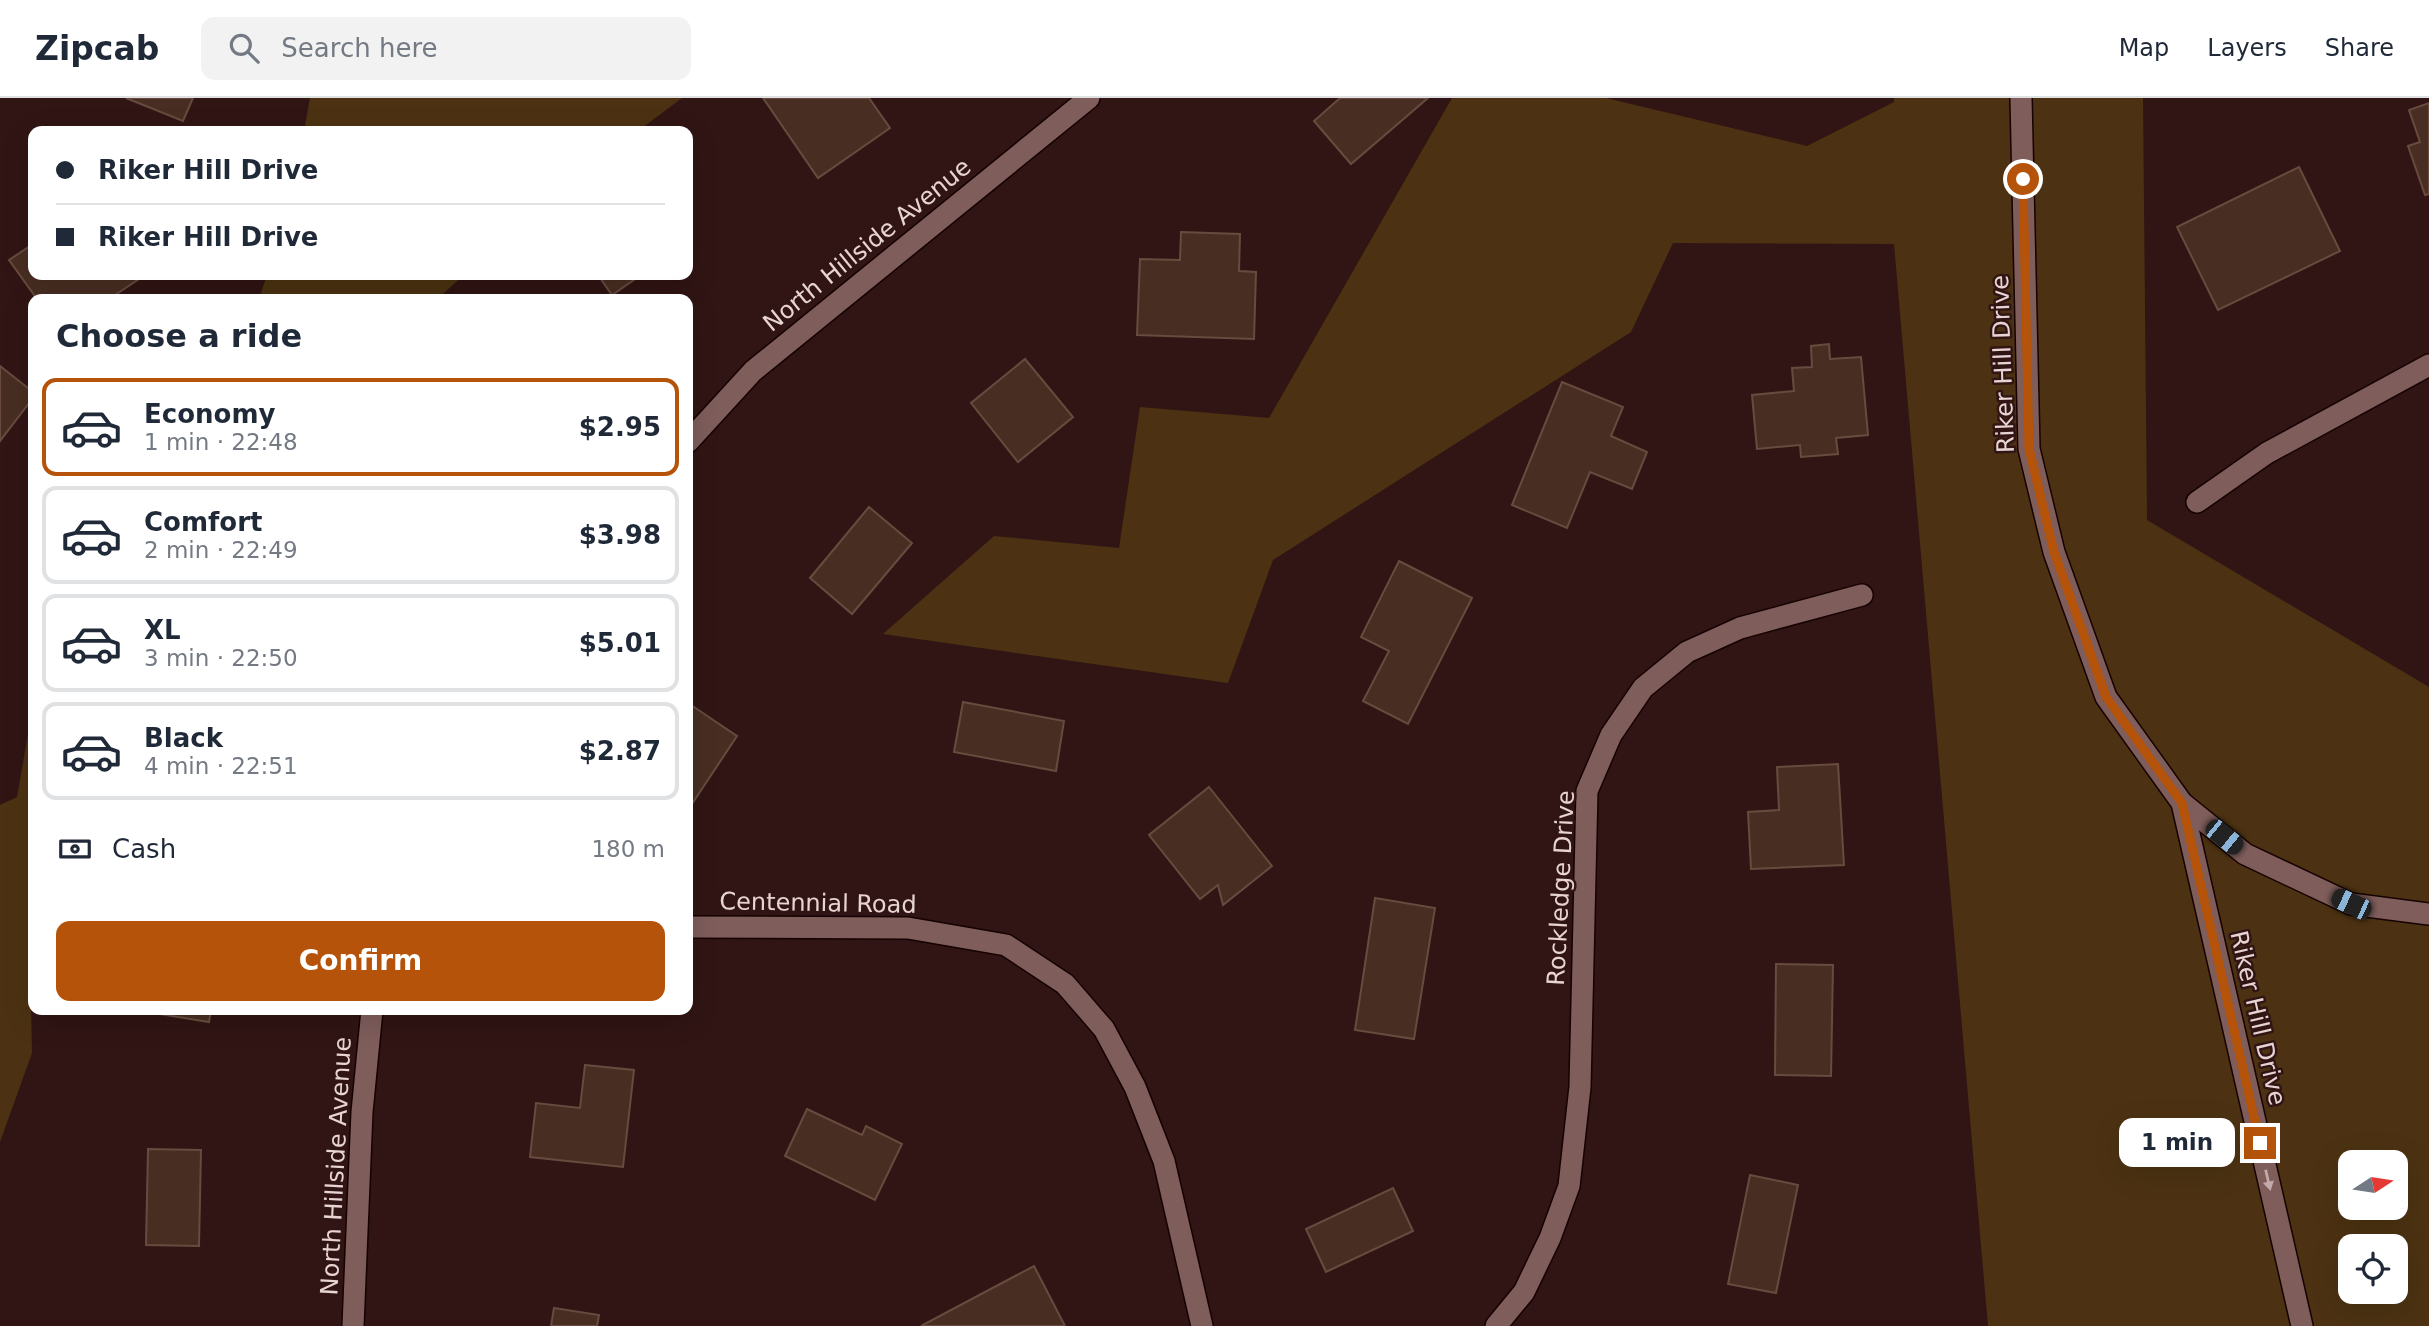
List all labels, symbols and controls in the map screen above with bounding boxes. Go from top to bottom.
search box [201,17,691,80]
text: Zipcab [35,29,159,68]
icon: search [225,29,263,67]
text: Search here [281,33,438,63]
text: Map [2119,34,2169,62]
text: Layers [2207,34,2287,62]
text: Share [2325,34,2394,62]
street label: North Hillside Avenue [758,153,976,337]
text: Riker Hill Drive [98,155,318,185]
route start [2007,163,2039,195]
text: Riker Hill Drive [98,222,318,252]
street label: Riker Hill Drive [1986,274,2020,454]
text: Choose a ride [56,317,302,355]
icon: car [60,396,123,459]
text: Economy [144,399,275,429]
text: $2.95 [579,412,661,442]
text: 1 min · 22:48 [144,429,298,455]
icon: car [60,504,123,567]
text: Comfort [144,507,262,537]
text: $3.98 [579,520,661,550]
text: 2 min · 22:49 [144,537,298,563]
icon: car [60,612,123,675]
text: XL [144,615,181,645]
text: $5.01 [579,628,661,658]
text: 3 min · 22:50 [144,645,298,671]
icon: car [60,720,123,783]
text: Black [144,723,223,753]
text: $2.87 [579,736,661,766]
text: 4 min · 22:51 [144,753,298,779]
street label: Rockledge Drive [1542,790,1580,986]
car [2202,816,2247,858]
icon: cash [56,830,94,868]
text: Cash [112,834,176,864]
text: 180 m [591,836,665,862]
car [2328,886,2375,922]
street label: Centennial Road [719,887,917,919]
button: Confirm [56,921,665,1001]
street label: Riker Hill Drive [2224,928,2292,1108]
street label: North Hillside Avenue [315,1036,357,1296]
callout: 1 min [2120,1118,2236,1168]
route end [2244,1127,2276,1159]
text: 1 min [2141,1129,2213,1155]
north arrow [2338,1150,2408,1220]
map controls [2338,1150,2408,1304]
one-way arrow [2263,1169,2274,1191]
button: locate [2338,1234,2408,1304]

